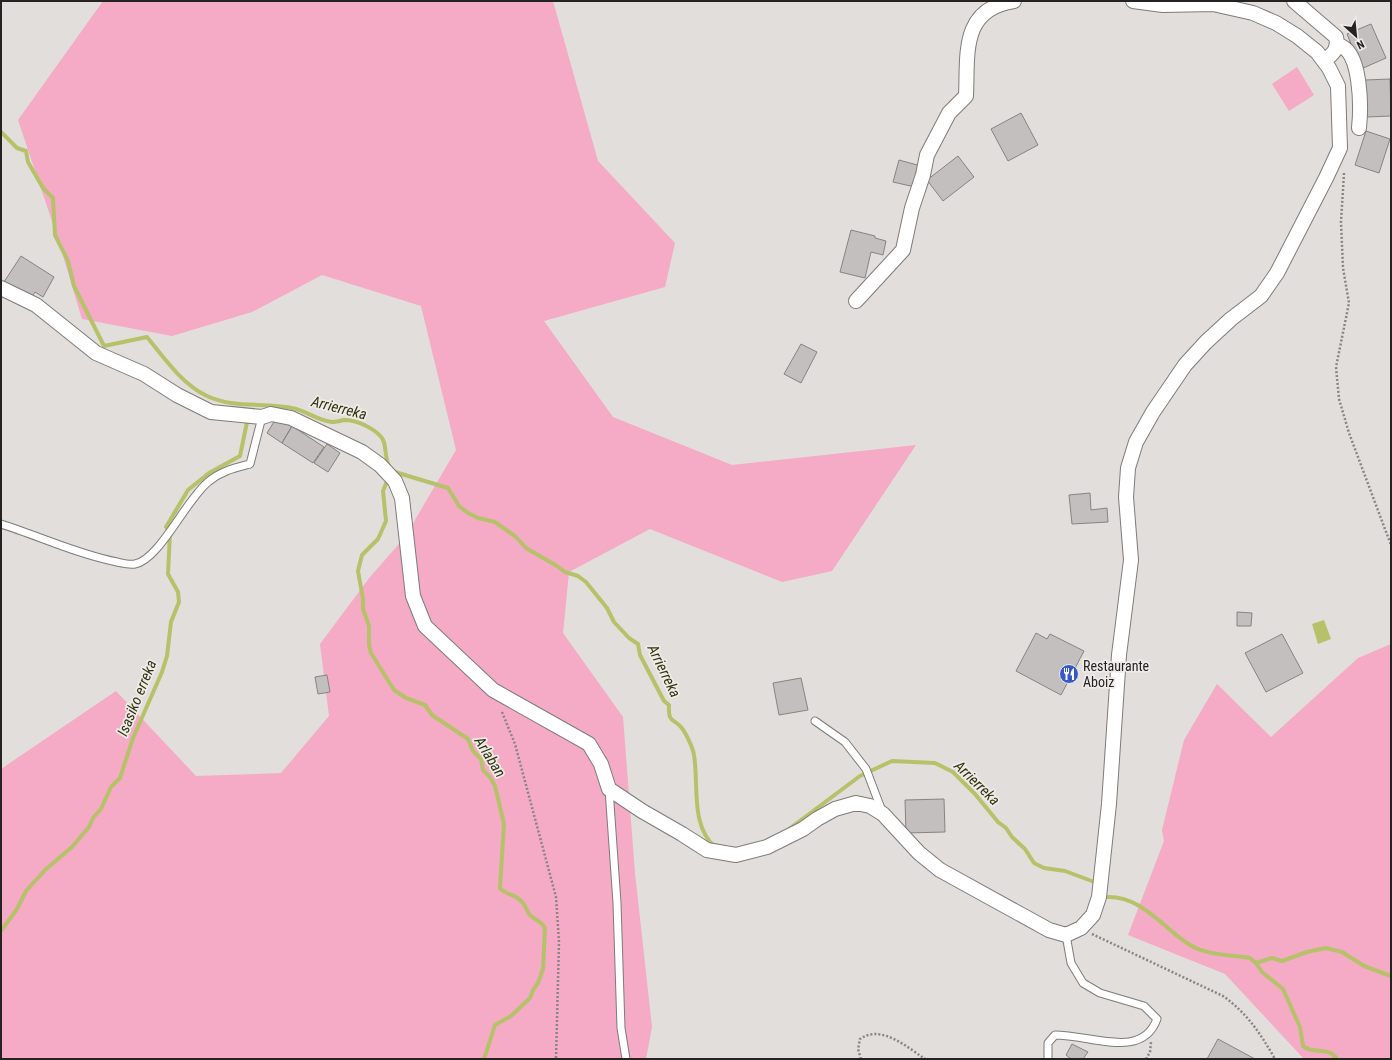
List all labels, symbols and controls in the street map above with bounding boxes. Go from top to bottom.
north arrow [1336,16,1376,56]
text: N [1354,37,1366,52]
water label: Arrierreka [308,392,369,424]
water label: Arrierreka [643,641,684,700]
water label: Isasiko erreka [114,657,160,739]
place label: Restaurante Aboiz [1083,658,1150,690]
restaurant icon: Restaurante Aboiz [1058,663,1080,685]
water label: Arlaban [470,733,509,781]
water label: Arrierreka [950,756,1004,809]

